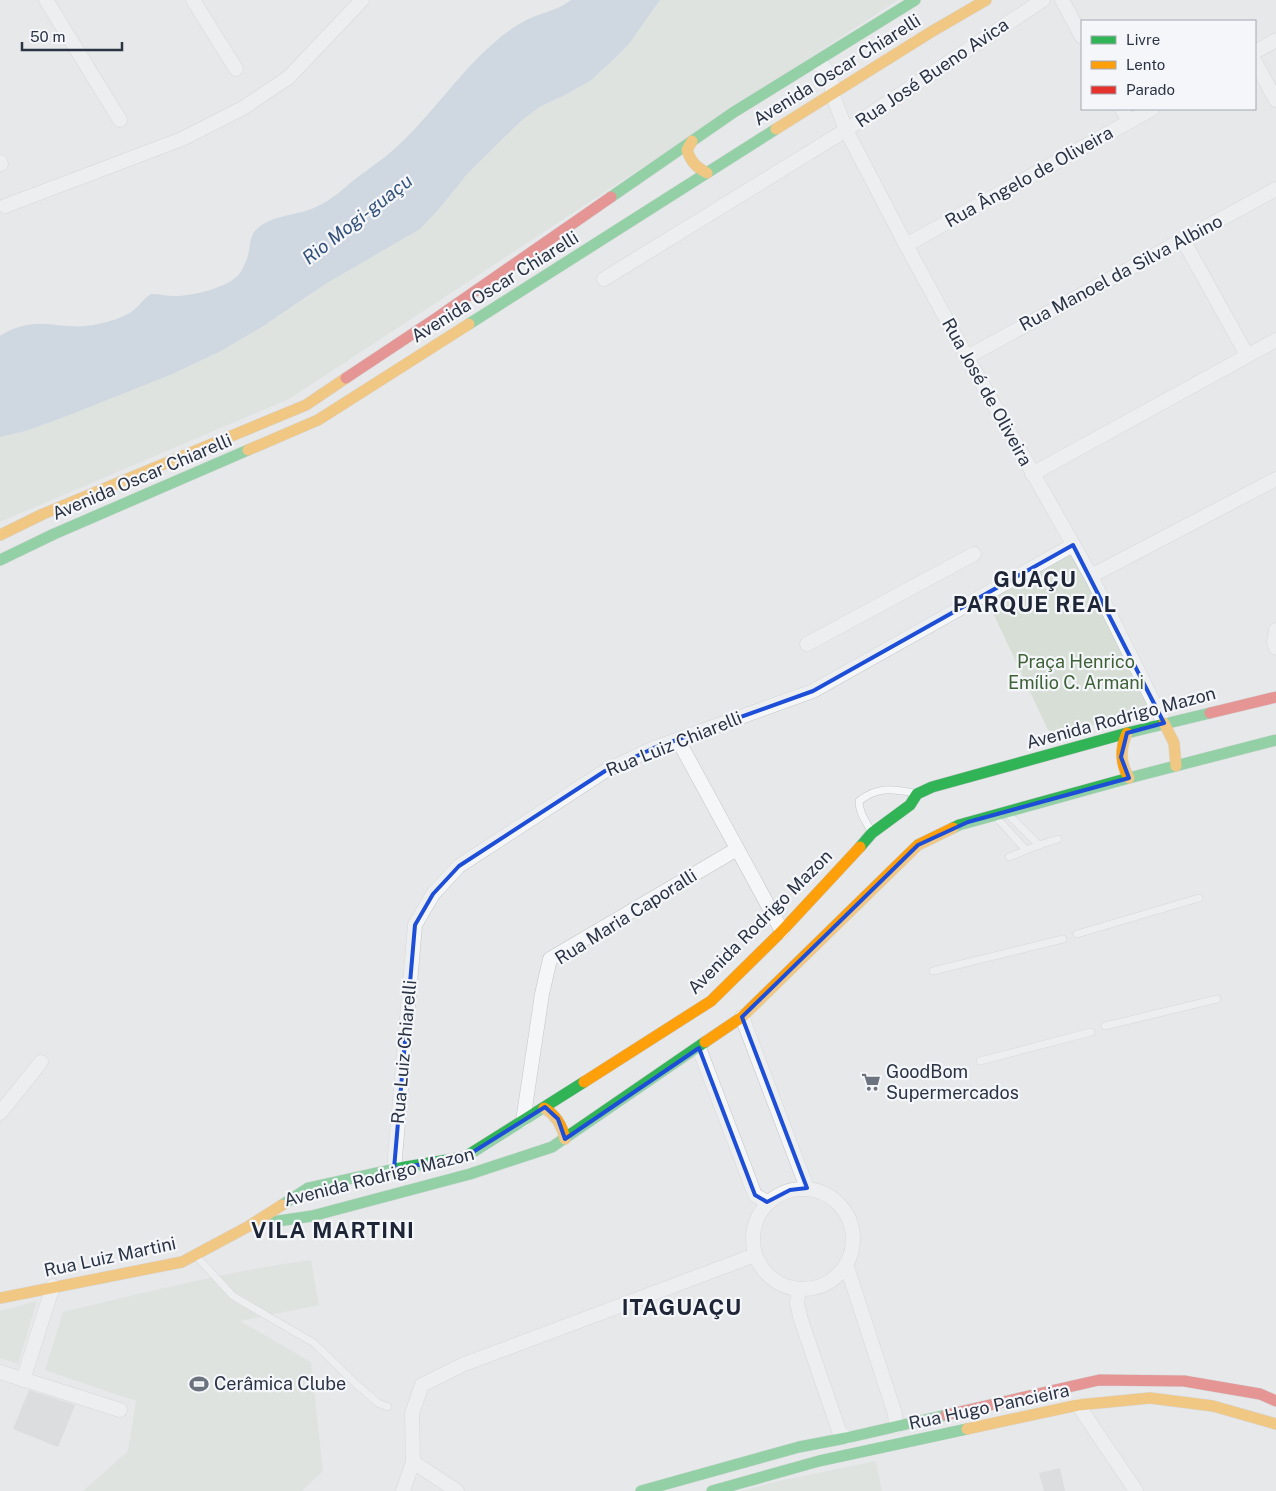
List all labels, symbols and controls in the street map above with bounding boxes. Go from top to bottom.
street label: Avenida Oscar Chiarelli [749,9,924,130]
street label: Rua José Bueno Avica [851,14,1012,132]
scale bar [22,20,122,52]
legend [1081,20,1256,110]
text: 50 m [30,28,65,45]
text: Livre [1126,31,1160,48]
text: Lento [1126,56,1165,73]
text: Parado [1126,81,1175,98]
street label: Rua Ângelo de Oliveira [941,122,1116,231]
water label: Rio Mogi-guaçu [298,169,416,269]
street label: Rua Manoel da Silva Albino [1016,210,1226,335]
street label: Avenida Oscar Chiarelli [407,226,582,347]
street label: Rua José de Oliveira [938,314,1037,469]
street label: Avenida Oscar Chiarelli [49,429,235,524]
district label: GUAÇU PARQUE REAL [953,566,1117,617]
park label: Praça Henrico Emílio C. Armani [1008,651,1144,693]
street label: Avenida Rodrigo Mazon [1024,682,1218,753]
street label: Rua Luiz Chiarelli [603,707,745,780]
street label: Avenida Rodrigo Mazon [683,845,836,998]
street label: Rua Maria Caporalli [551,864,701,969]
street label: Rua Luiz Chiarelli [387,979,420,1125]
place label: GoodBom Supermercados [886,1061,1019,1103]
supermarket icon: GoodBom Supermercados [860,1071,882,1093]
street label: Avenida Rodrigo Mazon [282,1143,476,1210]
district label: VILA MARTINI [251,1217,415,1243]
street label: Rua Luiz Martini [42,1232,178,1281]
district label: ITAGUAÇU [622,1294,742,1320]
sports icon: Cerâmica Clube [188,1373,210,1395]
place label: Cerâmica Clube [214,1373,346,1394]
street label: Rua Hugo Pancieira [907,1379,1071,1434]

